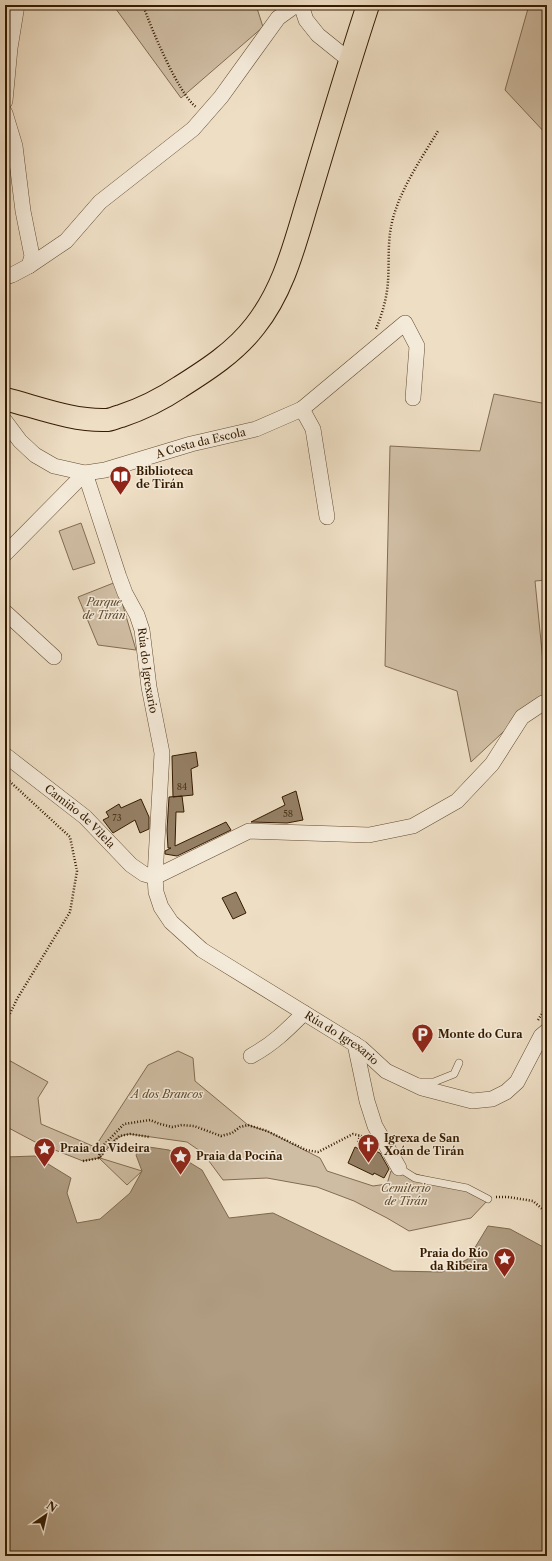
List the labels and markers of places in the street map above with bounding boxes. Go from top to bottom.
library icon: Biblioteca de Tirán [107,464,133,497]
place label: Biblioteca de Tirán [136,464,194,491]
parking icon: Monte do Cura [410,1021,436,1054]
place label: Monte do Cura [438,1027,523,1041]
church icon: Igrexa de San Xoán de Tirán [356,1131,382,1164]
place label: Igrexa de San Xoán de Tirán [383,1131,465,1158]
place icon: Praia da Videira [31,1135,57,1168]
place label: Praia da Videira [60,1141,150,1155]
place icon: Praia da Pociña [167,1143,193,1176]
place label: Praia da Pociña [196,1149,283,1163]
place label: Praia do Río da Ribeira [419,1246,489,1273]
place icon: Praia do Río da Ribeira [491,1246,517,1279]

